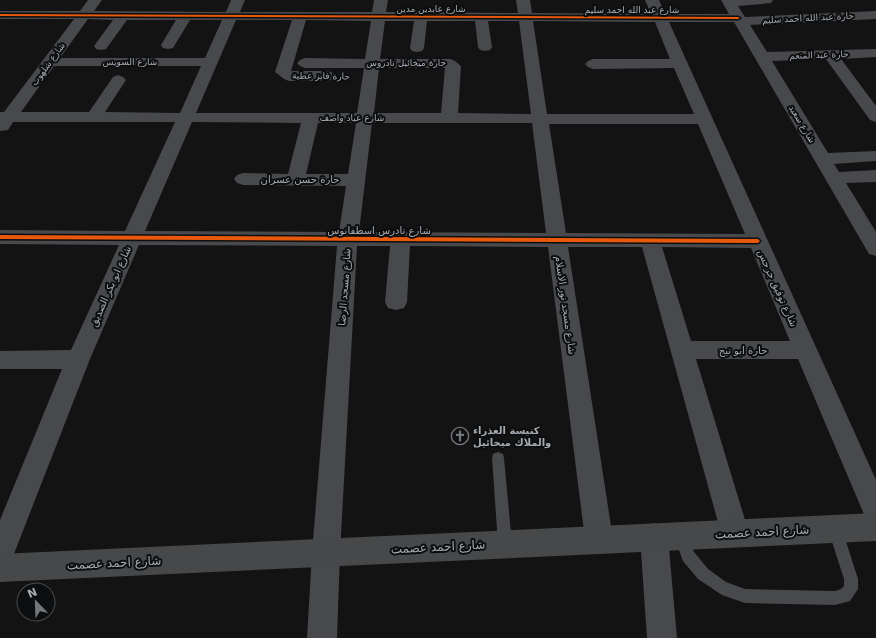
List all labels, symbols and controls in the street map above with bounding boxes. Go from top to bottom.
street label: شارع عابدين مدين [396,4,466,14]
street label: شارع عبد الله احمد سليم [585,5,679,16]
street label: حارة عبد الله احمد سليم [762,11,854,26]
street label: شارع شلهوب [29,41,67,87]
street label: حارة عبد المنعم [789,49,849,62]
street label: شارع السويس [103,57,157,67]
street label: حارة ميخائيل تادروس [366,58,446,68]
street label: حارة فايز عطية [292,70,350,82]
street label: شارع سعيد [787,103,817,145]
street label: شارع عياد واصف [320,113,384,123]
street label: حارة حسن عسران [261,174,339,185]
street label: شارع تادرس اسطفانوس [327,225,431,237]
street label: شارع ابو بكر الصديق [88,244,134,329]
street label: شارع مسجد الرضا [336,248,354,326]
street label: شارع توفيق جرجس [755,248,800,329]
street label: شارع مسجد نور الاسلام [552,255,578,355]
street label: حارة ابو تيج [719,345,767,357]
place label: كنيسة العذراء والملاك ميخائيل [473,425,551,449]
church icon: كنيسة العذراء والملاك ميخائيل [450,426,470,446]
street label: شارع احمد عصمت [714,523,810,542]
street label: شارع احمد عصمت [390,538,486,557]
street label: شارع احمد عصمت [66,554,162,573]
north arrow [16,582,56,622]
text: N [26,585,39,601]

